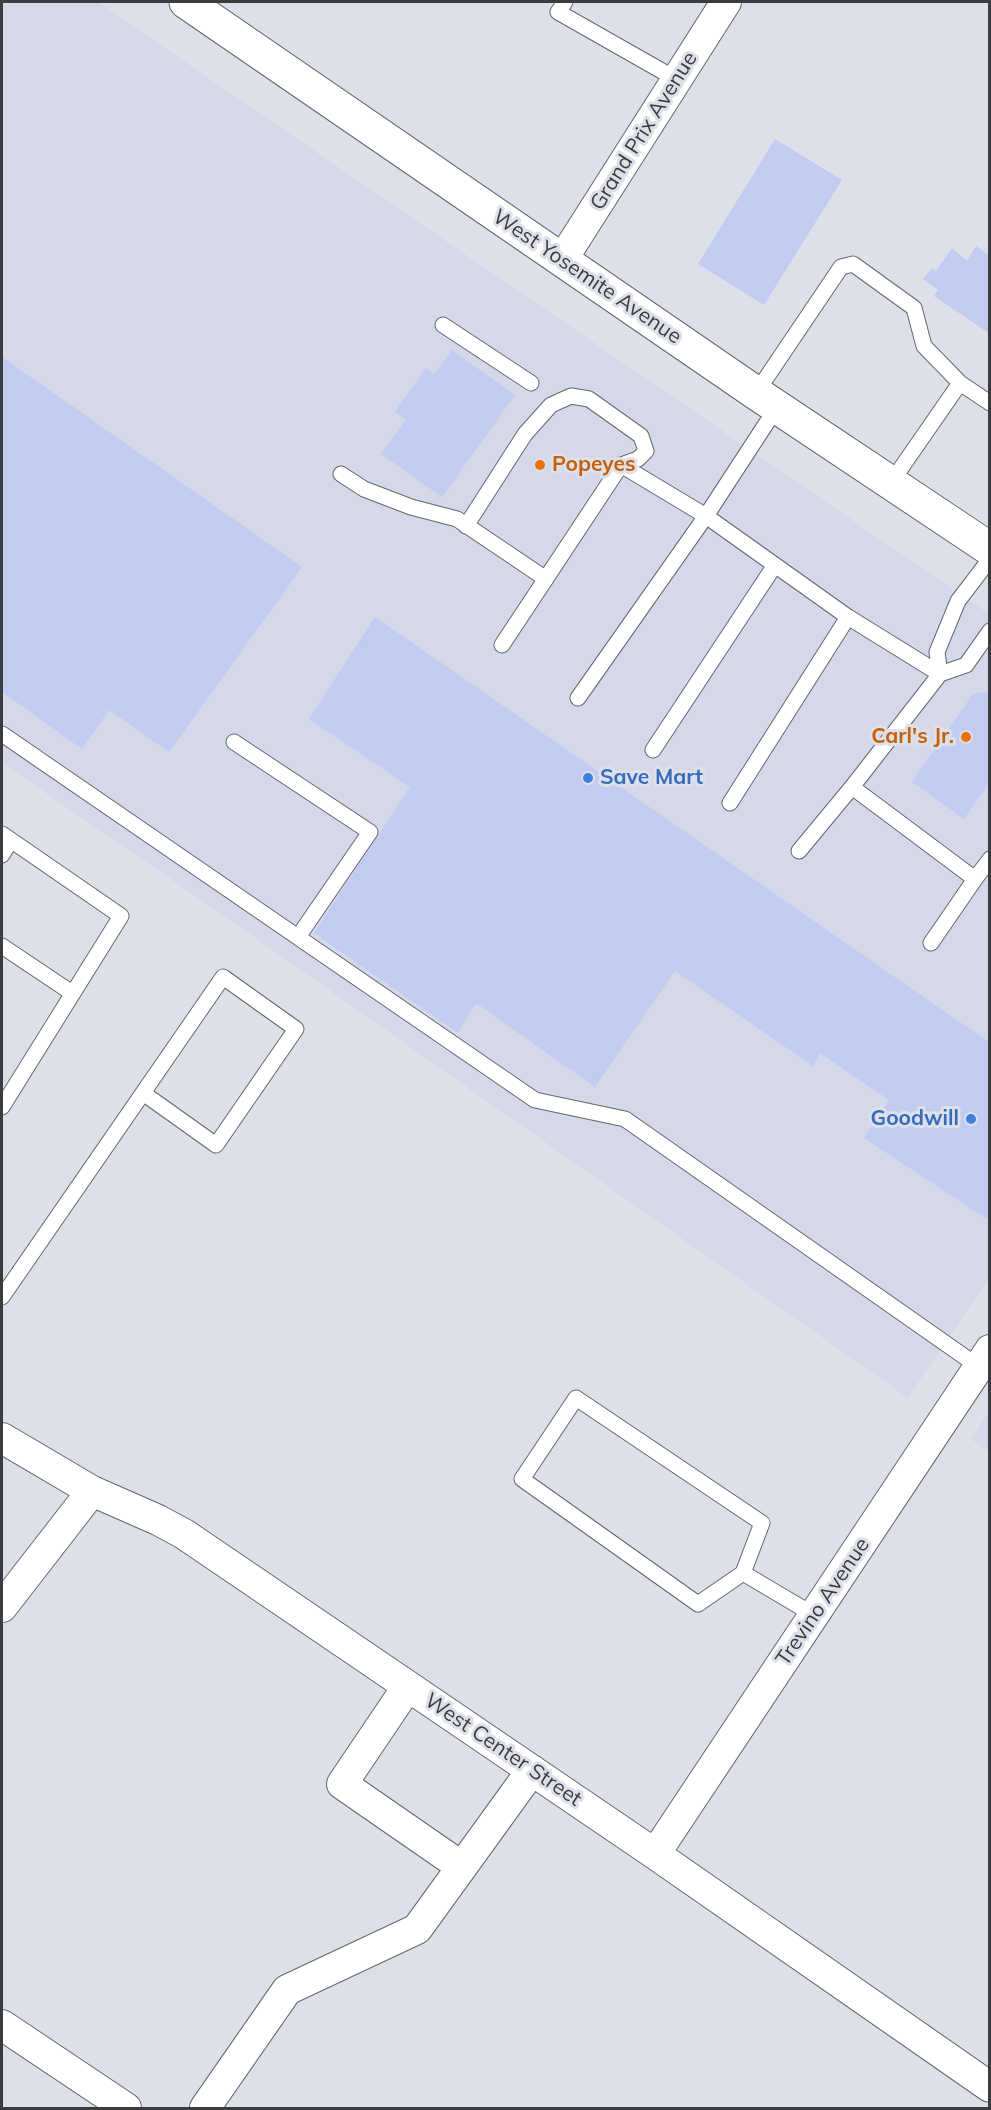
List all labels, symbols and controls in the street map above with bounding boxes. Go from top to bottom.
street label: Grand Prix Avenue [585,47,703,215]
street label: West Yosemite Avenue [488,204,686,350]
place label: Popeyes [552,452,635,478]
marker: Popeyes [533,458,547,472]
place label: Carl's Jr. [871,724,954,750]
marker: Carl's Jr. [959,730,973,744]
place label: Save Mart [600,765,703,791]
marker: Save Mart [581,771,595,785]
place label: Goodwill [871,1106,959,1132]
marker: Goodwill [964,1112,978,1126]
street label: Trevino Avenue [771,1533,875,1671]
street label: West Center Street [420,1688,586,1812]

